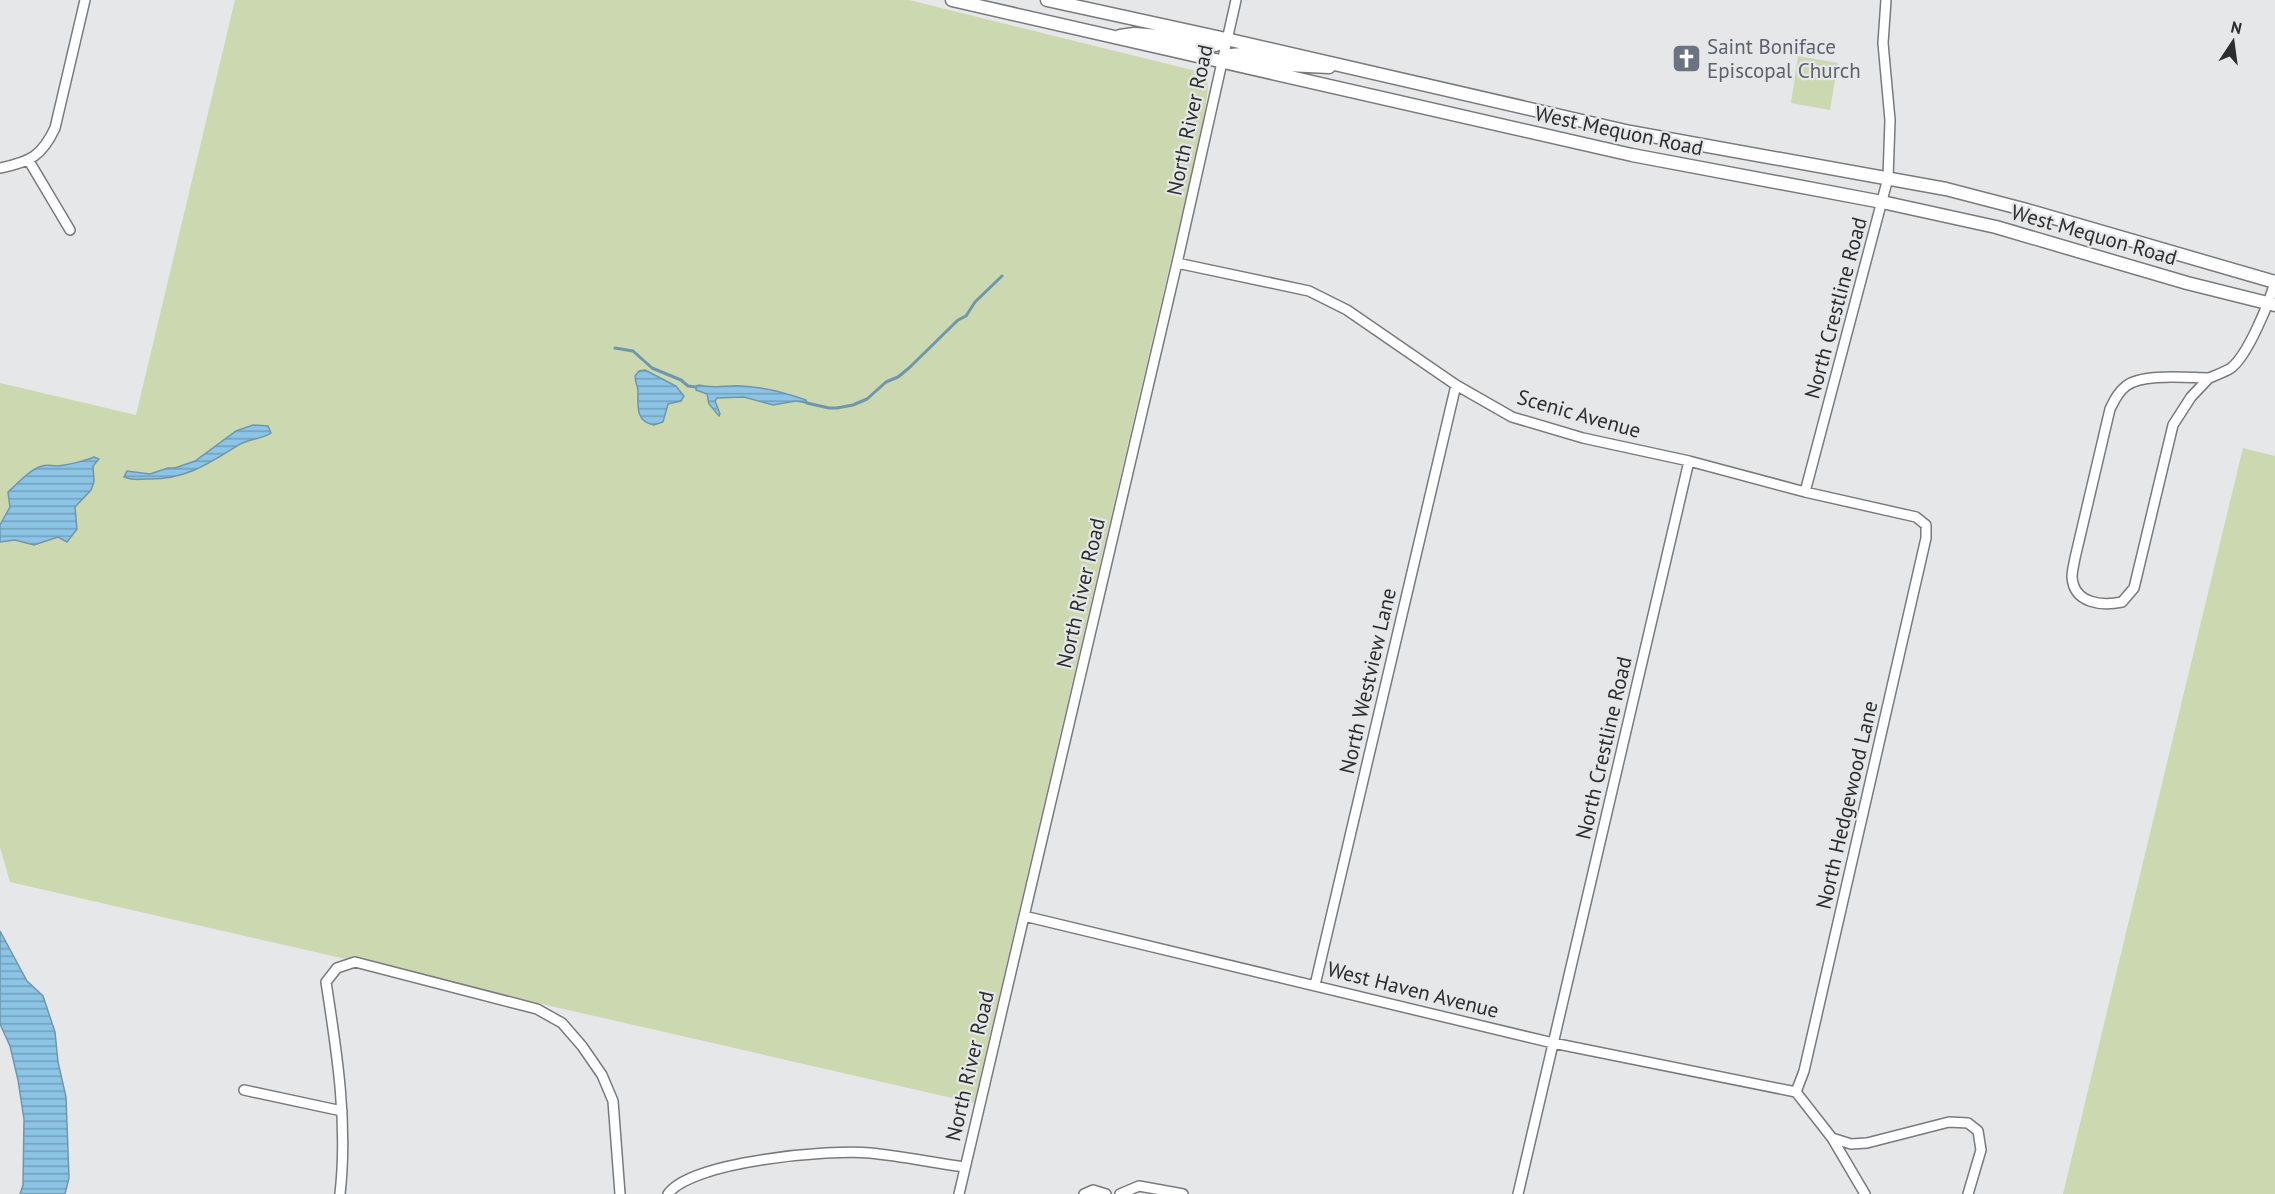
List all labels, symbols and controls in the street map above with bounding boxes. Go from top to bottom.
north arrow [2203,12,2263,72]
text: N [2229,16,2244,38]
place label: Saint Boniface Episcopal Church [1707,33,1861,84]
street label: North River Road [1160,42,1219,198]
church icon: Saint Boniface Episcopal Church [1670,43,1702,75]
street label: West Mequon Road [1533,100,1706,162]
street label: West Mequon Road [2008,198,2180,271]
street label: North Crestline Road [1798,214,1873,402]
street label: Scenic Avenue [1514,383,1644,444]
street label: North River Road [1050,515,1111,671]
street label: North Westview Lane [1333,585,1402,776]
street label: North Crestline Road [1569,654,1638,842]
street label: North Hedgewood Lane [1809,698,1884,912]
street label: West Haven Avenue [1325,955,1502,1024]
street label: North River Road [939,988,1000,1144]

